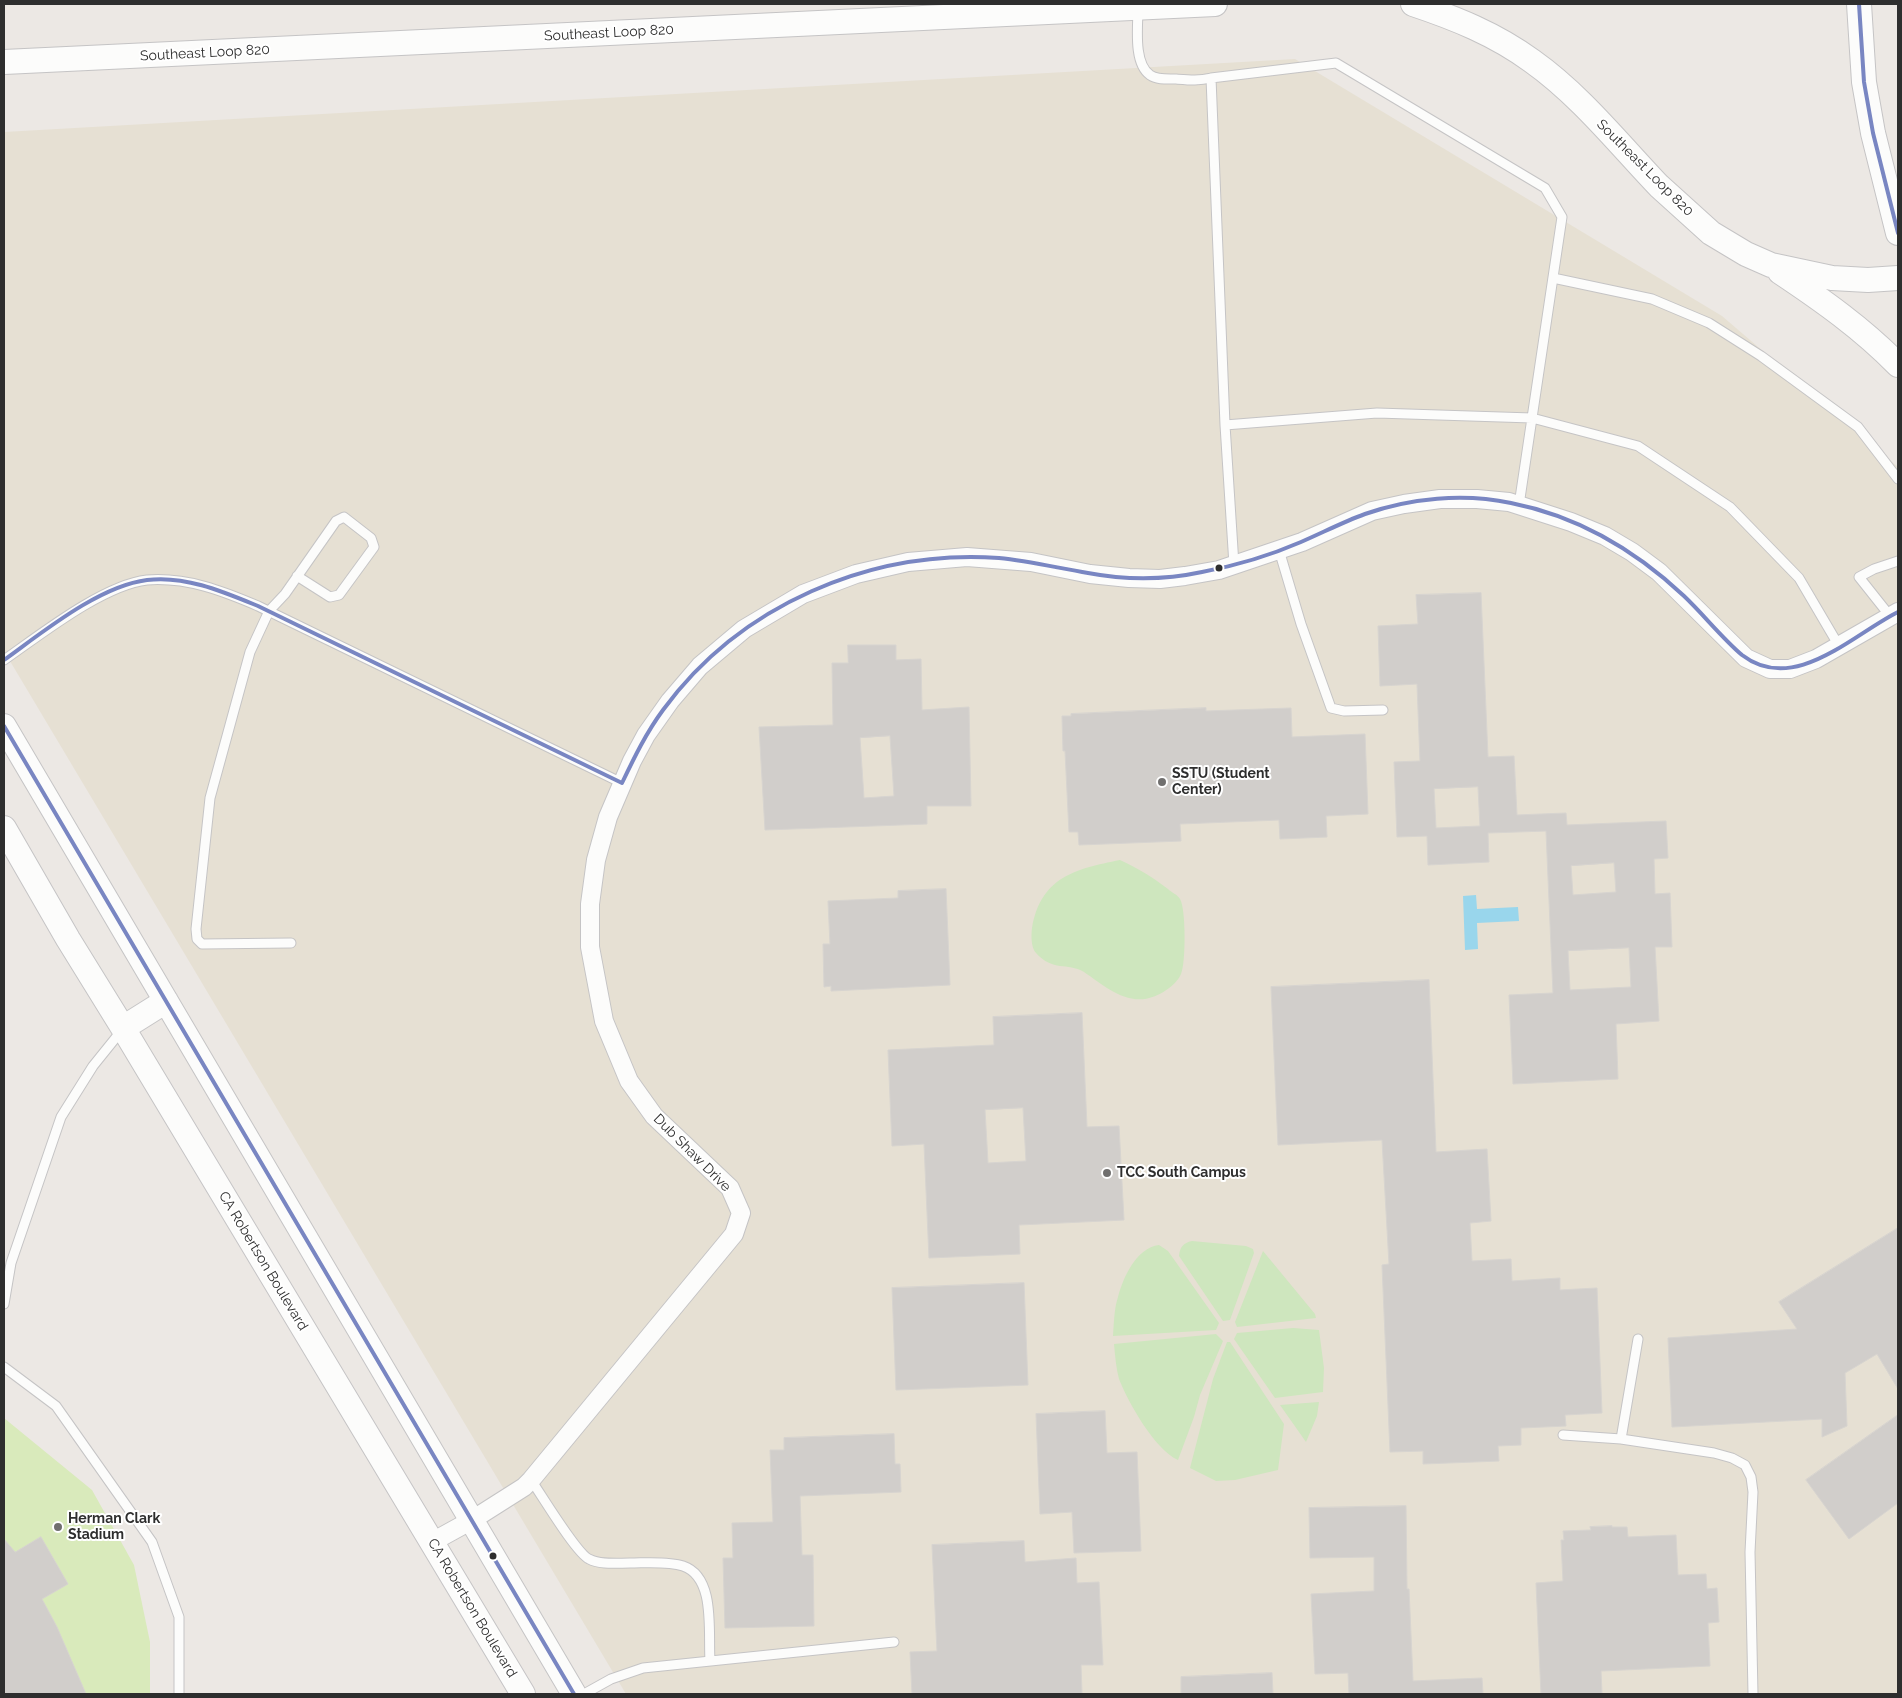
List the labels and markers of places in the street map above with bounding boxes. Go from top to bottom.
unlabelled marker [1214,563,1224,573]
place label: SSTU (Student Center) [1172,766,1270,799]
marker: SSTU (Student Center) [1156,776,1168,788]
place label: TCC South Campus [1117,1165,1246,1181]
marker: TCC South Campus [1101,1167,1113,1179]
place label: Herman Clark Stadium [68,1511,160,1544]
marker: Herman Clark Stadium [52,1521,64,1533]
unlabelled marker [488,1551,498,1561]

